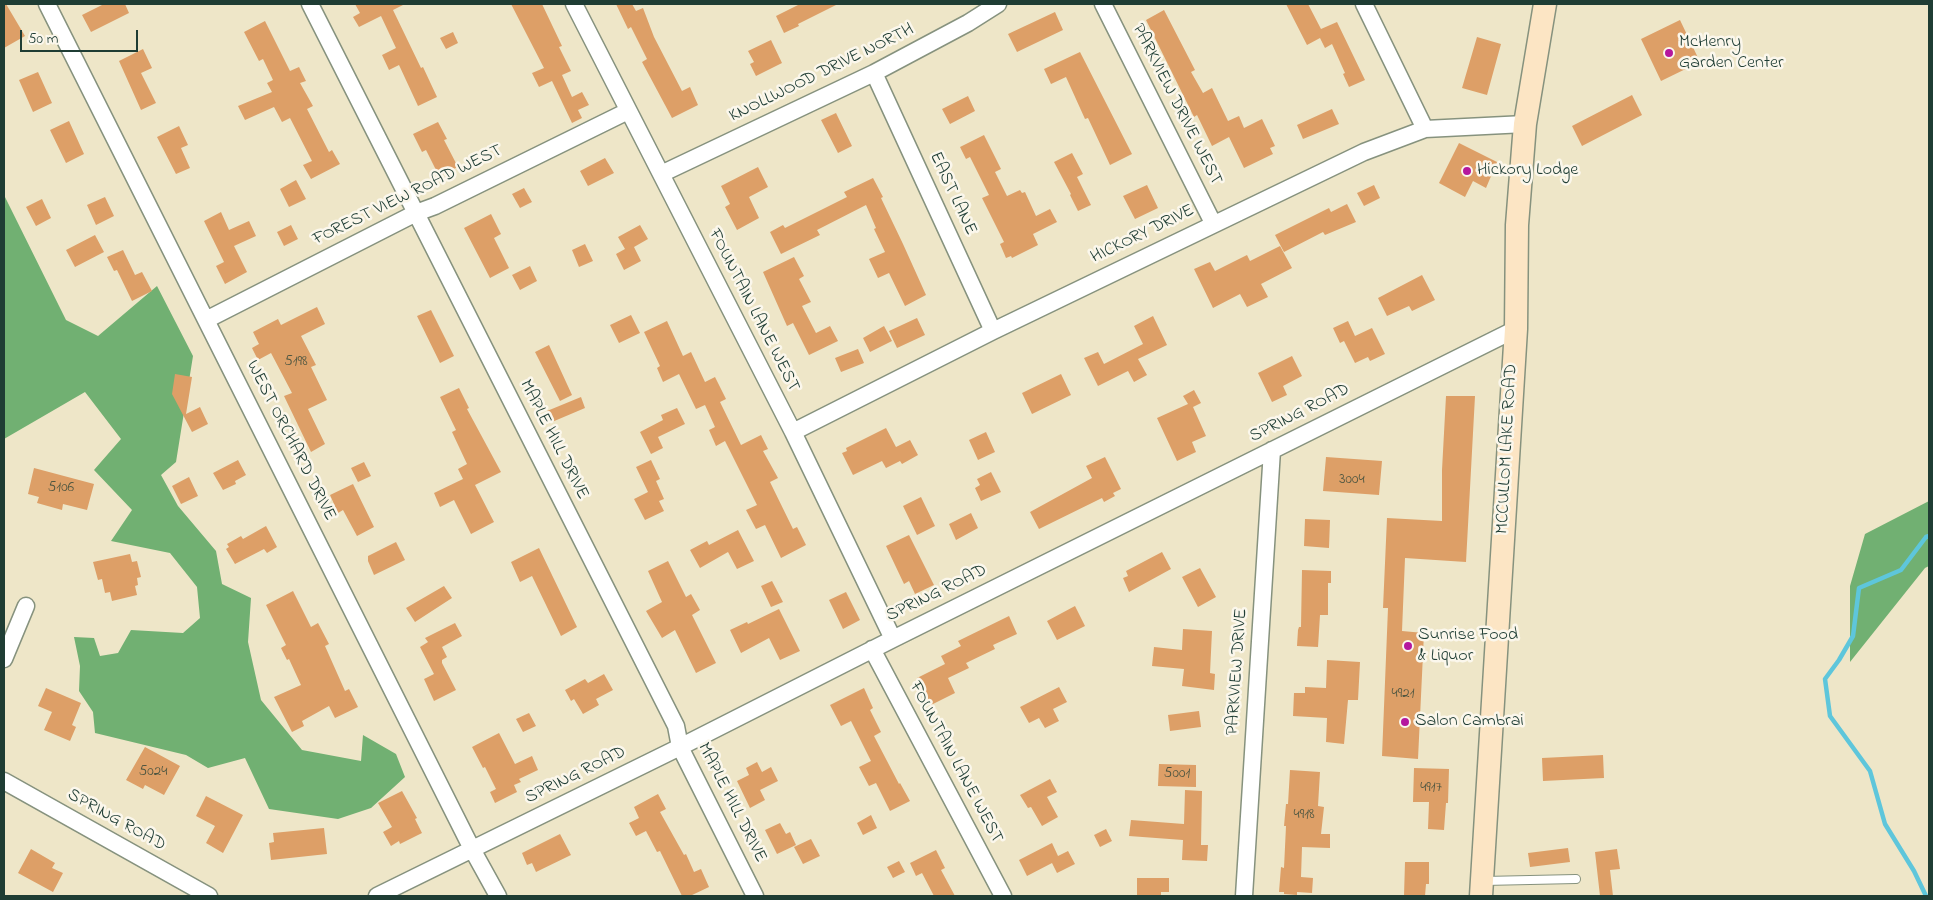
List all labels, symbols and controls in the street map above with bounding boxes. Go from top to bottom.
scale bar [22,20,140,52]
street label: KNOLLWOOD DRIVE NORTH [726,20,918,128]
street label: PARKVIEW DRIVE WEST [1126,21,1226,189]
text: 50 m [28,28,58,50]
place label: McHenry Garden Center [1679,32,1784,74]
marker: McHenry Garden Center [1663,47,1675,59]
street label: FOREST VIEW ROAD WEST [310,141,506,251]
street label: EAST LANE [923,149,981,239]
place label: Hickory Lodge [1477,160,1578,182]
marker: Hickory Lodge [1461,165,1473,177]
street label: HICKORY DRIVE [1088,201,1198,269]
street label: FOUNTAIN LANE WEST [703,226,803,396]
house number: 5198 [284,354,308,372]
street label: WEST ORCHARD DRIVE [240,357,340,525]
street label: MCCULLOM LAKE ROAD [1493,363,1523,535]
street label: MAPLE HILL DRIVE [514,376,592,504]
street label: SPRING ROAD [1246,380,1354,448]
house number: 3004 [1339,472,1365,490]
house number: 5106 [48,480,74,498]
street label: SPRING ROAD [883,560,991,628]
street label: PARKVIEW DRIVE [1223,608,1253,736]
place label: Sunrise Food & Liquor [1418,625,1518,668]
marker: Sunrise Food & Liquor [1402,640,1414,652]
street label: FOUNTAIN LANE WEST [903,679,1007,847]
house number: 4921 [1392,686,1414,704]
place label: Salon Cambrai [1415,711,1524,733]
marker: Salon Cambrai [1399,716,1411,728]
street label: MAPLE HILL DRIVE [692,739,770,867]
street label: SPRING ROAD [522,742,630,810]
house number: 5024 [139,764,167,782]
house number: 5001 [1164,766,1190,784]
house number: 4917 [1420,780,1442,798]
street label: SPRING ROAD [63,785,169,857]
house number: 4918 [1293,807,1315,825]

